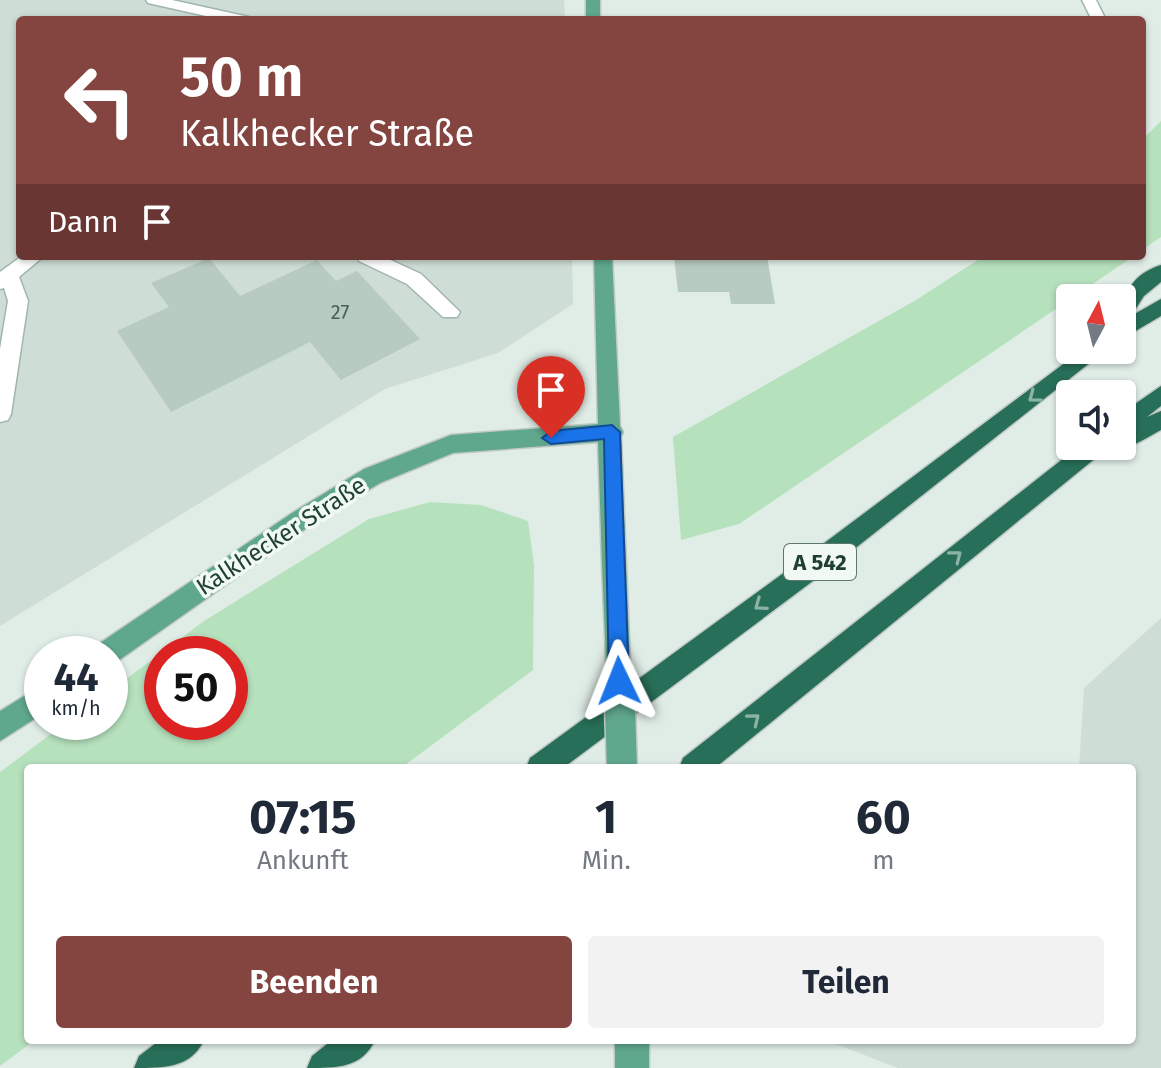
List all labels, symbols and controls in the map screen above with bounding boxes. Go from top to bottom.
text: 50 m [180,44,303,111]
icon: left [48,48,152,152]
text: Kalkhecker Straße [180,112,474,156]
icon: arrive [135,200,179,244]
text: Dann [48,204,119,240]
north arrow [1056,284,1136,364]
map controls [1056,284,1136,460]
house number: 27 [331,300,349,324]
pin [517,356,585,438]
icon: arrive [529,368,573,412]
button: sound [1056,380,1136,460]
one-way arrow [1029,388,1043,402]
street label: Kalkhecker Straße [191,471,371,601]
road number: A 542 [784,544,856,580]
one-way arrow [947,551,961,566]
one-way arrow [755,596,769,610]
speed limit sign: 50 [144,636,248,740]
position arrow [577,639,661,723]
text: 44 [53,654,99,702]
text: km/h [51,696,101,720]
one-way arrow [744,714,759,729]
text: 07:15 [249,788,357,846]
text: 1 [595,788,617,846]
text: 60 [856,788,911,846]
text: Ankunft [257,845,349,876]
text: Min. [582,845,631,876]
text: m [872,845,894,876]
button: Beenden [56,936,572,1028]
button: Teilen [588,936,1104,1028]

